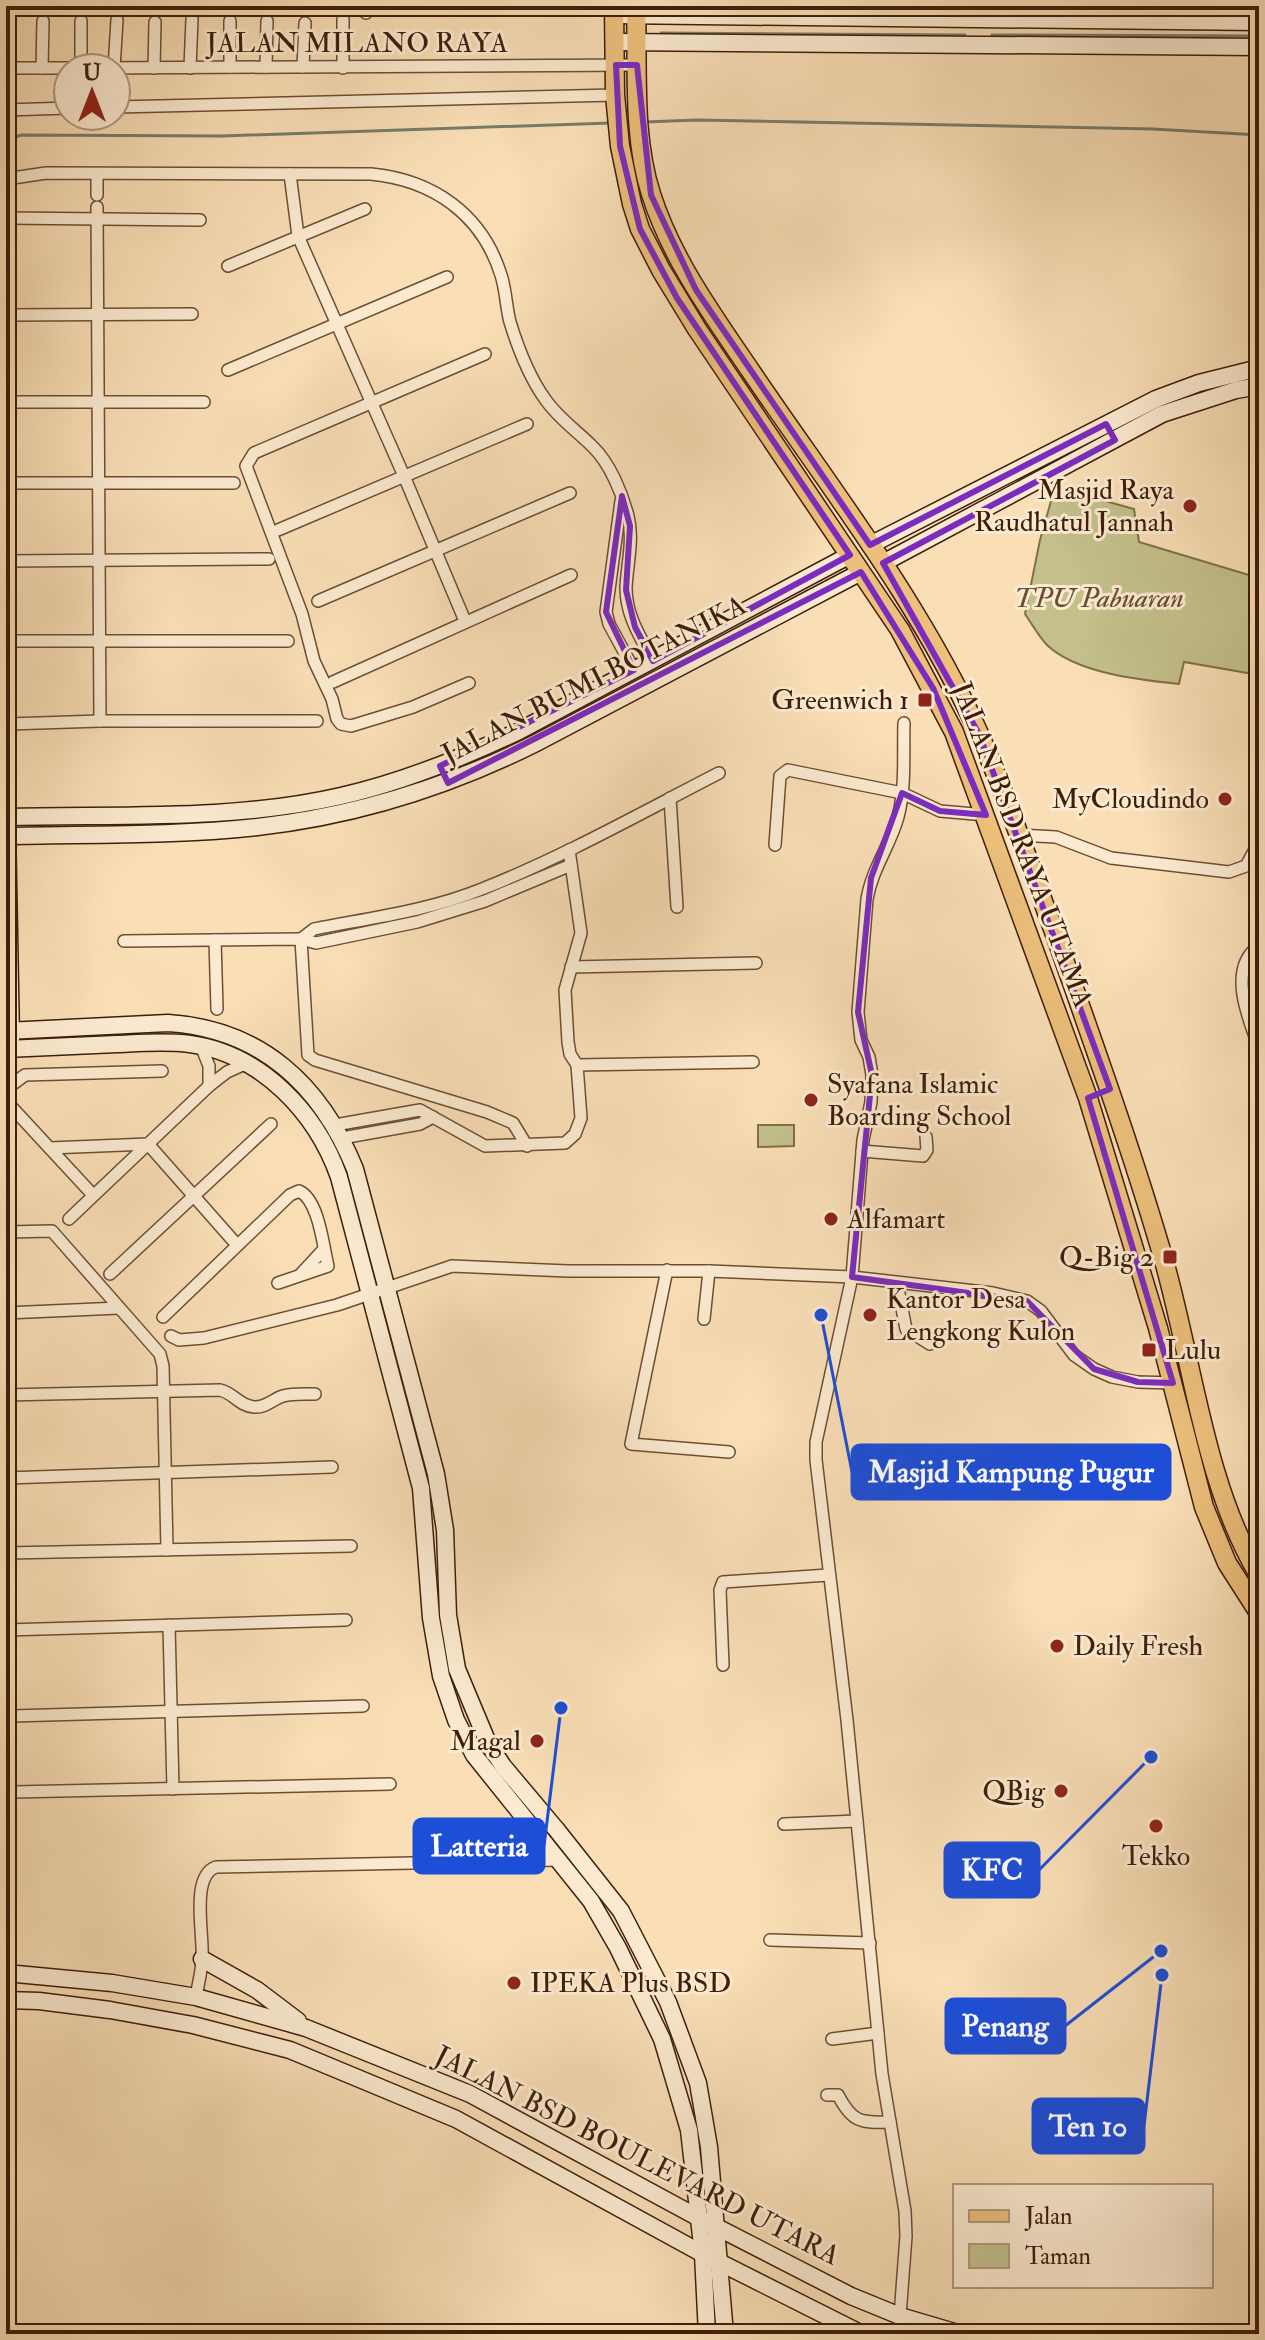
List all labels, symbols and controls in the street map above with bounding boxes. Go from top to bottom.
street label: JALAN MILANO RAYA [205,26,508,61]
north arrow [52,52,132,132]
text: U [83,59,102,87]
place label: Masjid Raya Raudhatul Jannah [974,473,1174,540]
marker: Masjid Raya Raudhatul Jannah [1181,497,1199,515]
park label: TPU Pabuaran [1014,581,1184,616]
street label: JALAN BUMI BOTANIKA [435,588,752,773]
street label: JALAN BSD RAYA UTAMA [943,676,1100,1013]
place label: Greenwich 1 [771,683,909,718]
marker: Greenwich 1 [916,691,934,709]
place label: MyCloudindo [1052,782,1209,817]
marker: MyCloudindo [1216,790,1234,808]
place label: Syafana Islamic Boarding School [827,1067,1012,1134]
marker: Syafana Islamic Boarding School [802,1091,820,1109]
place label: Alfamart [846,1202,945,1237]
marker: Alfamart [822,1210,840,1228]
place label: Q-Big 2 [1059,1240,1154,1275]
marker: Q-Big 2 [1161,1248,1179,1266]
place label: Kantor Desa Lengkong Kulon [886,1282,1075,1349]
marker: Kantor Desa Lengkong Kulon [861,1306,879,1324]
place label: Lulu [1165,1333,1221,1368]
marker: Lulu [1140,1341,1158,1359]
callout: Masjid Kampung Pugur [852,1445,1170,1499]
text: Masjid Kampung Pugur [867,1454,1155,1491]
place label: Daily Fresh [1073,1629,1203,1664]
marker: Daily Fresh [1048,1637,1066,1655]
place label: Magal [450,1724,521,1759]
marker: Magal [528,1732,546,1750]
place label: QBig [982,1774,1046,1809]
marker: QBig [1052,1782,1070,1800]
marker: Tekko [1147,1817,1165,1835]
callout: Latteria [414,1819,544,1873]
text: Latteria [430,1828,529,1865]
place label: Tekko [1122,1839,1190,1874]
callout: KFC [945,1843,1039,1897]
text: KFC [961,1852,1023,1889]
place label: IPEKA Plus BSD [530,1966,731,2001]
marker: IPEKA Plus BSD [505,1974,523,1992]
callout: Penang [946,1999,1065,2053]
text: Penang [961,2008,1050,2045]
street label: JALAN BSD BOULEVARD UTARA [428,2038,846,2274]
callout: Ten 10 [1033,2099,1144,2153]
text: Ten 10 [1048,2108,1127,2145]
legend [953,2184,1213,2288]
text: Jalan [1024,2201,1072,2232]
text: Taman [1025,2241,1091,2272]

